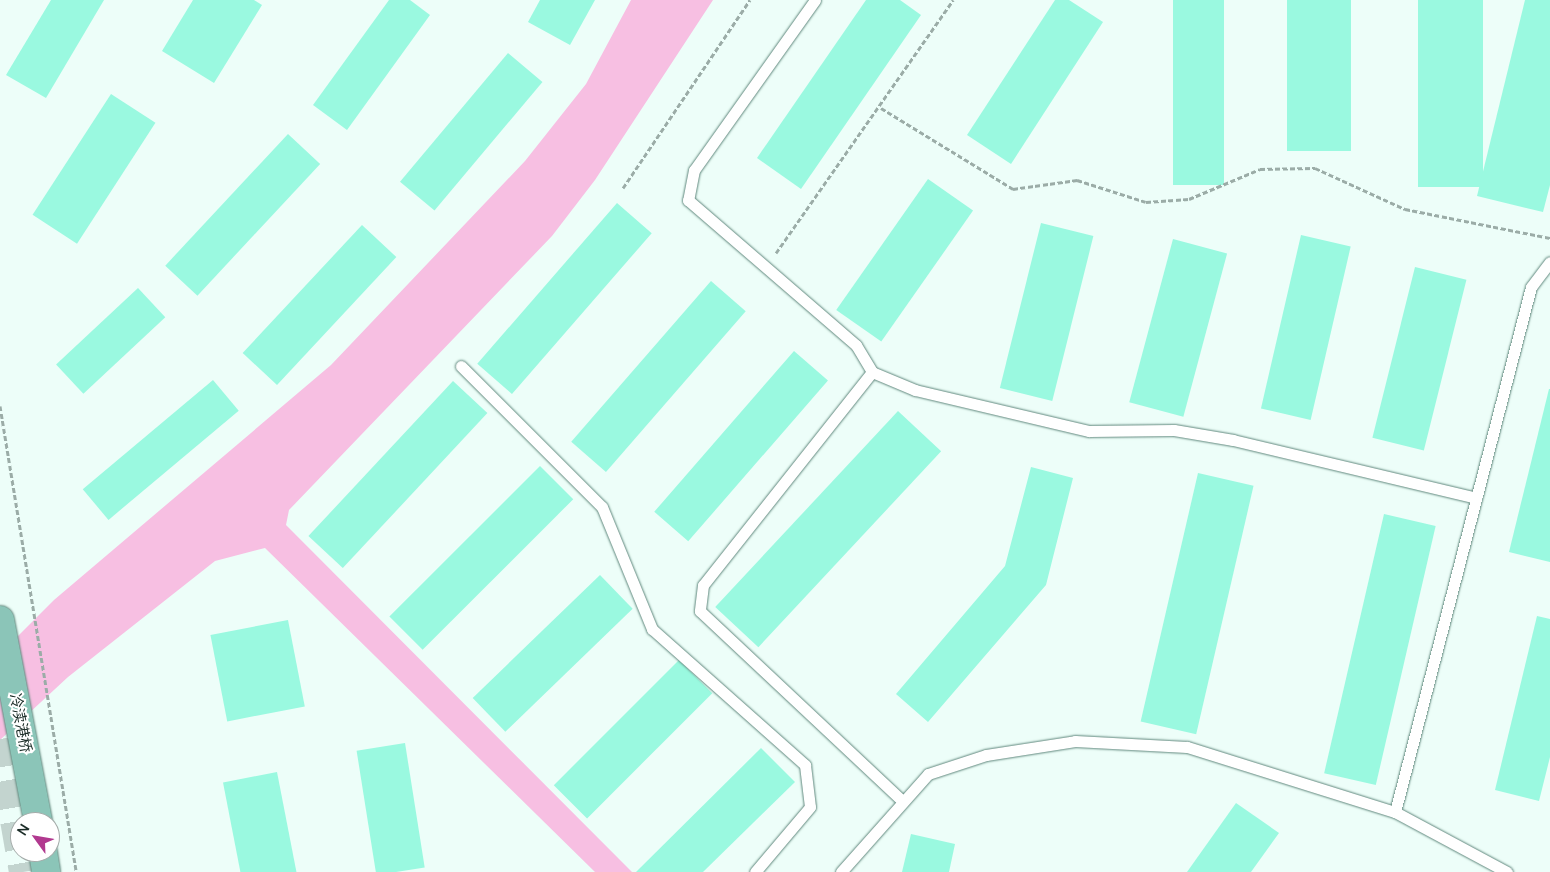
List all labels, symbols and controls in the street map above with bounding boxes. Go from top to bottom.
street label: 冷渎港桥 [6,692,36,754]
north arrow [10,812,60,862]
text: N [12,820,33,839]

